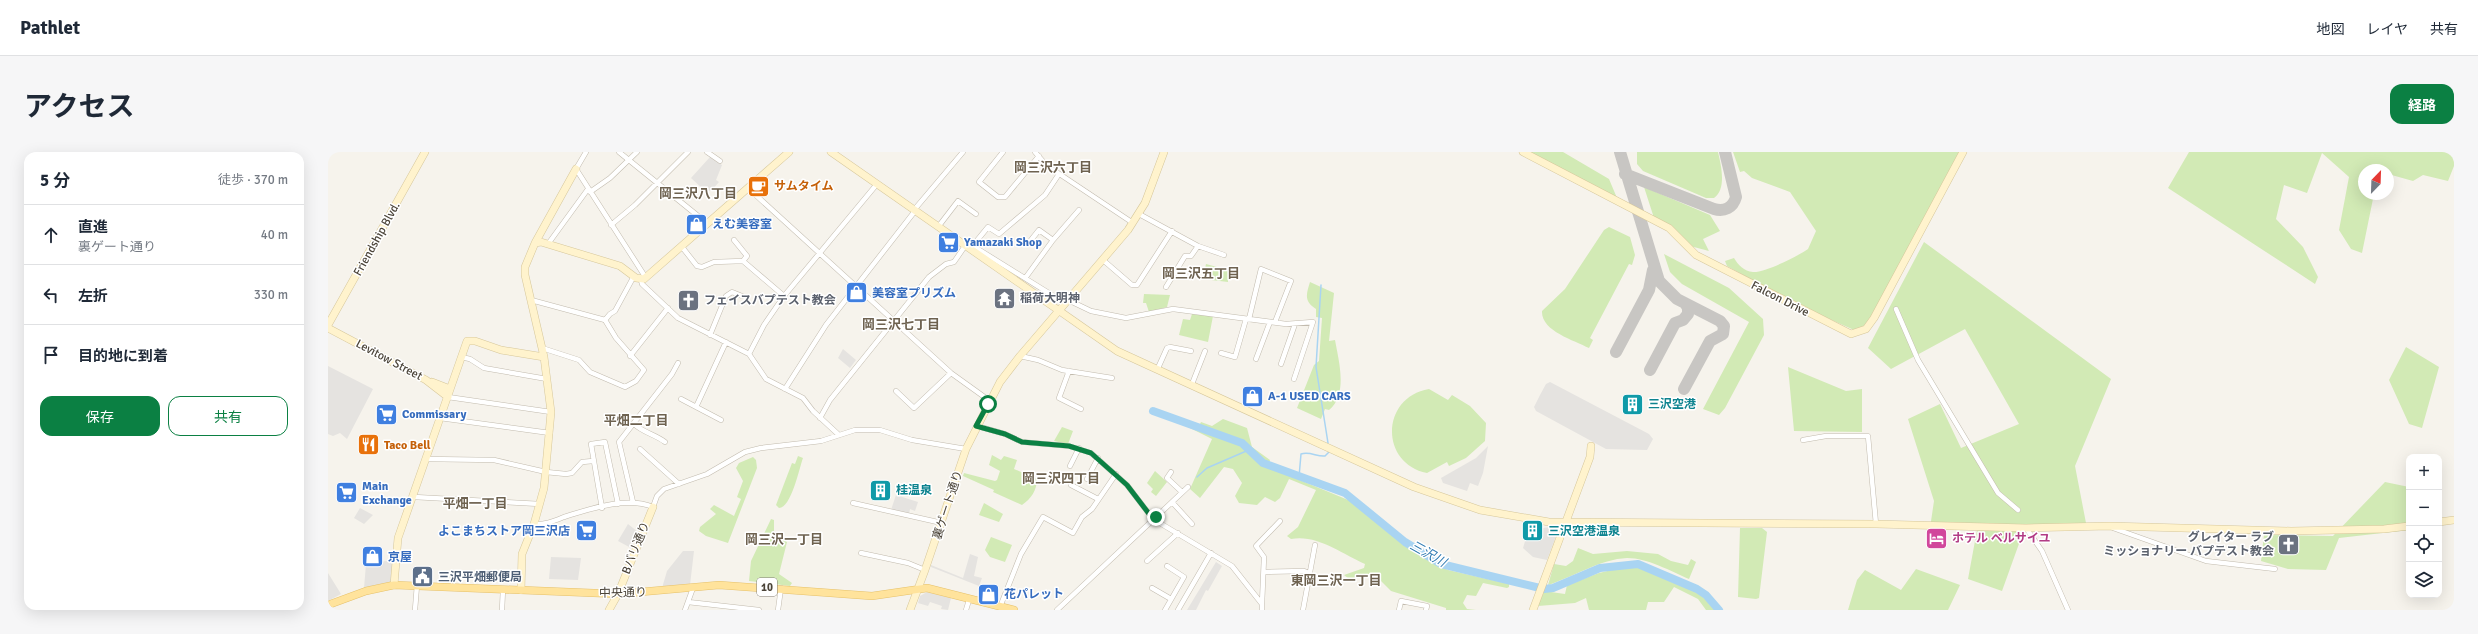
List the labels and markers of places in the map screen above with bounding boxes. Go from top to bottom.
cafe icon: サムタイム [746,173,772,199]
place label: サムタイム [774,179,834,194]
shop icon: えむ美容室 [684,211,710,237]
place label: えむ美容室 [712,217,772,232]
supermarket icon: Yamazaki Shop [935,229,961,255]
place label: Yamazaki Shop [963,235,1042,250]
shop icon: 美容室プリズム [844,280,870,306]
temple icon: 稲荷大明神 [991,285,1017,311]
place label: 美容室プリズム [872,286,956,301]
church icon: フェイスバプテスト教会 [676,287,702,313]
place label: 稲荷大明神 [1020,291,1080,306]
place label: フェイスバプテスト教会 [704,293,836,308]
shop icon: A-1 USED CARS [1240,383,1266,409]
place label: A-1 USED CARS [1268,389,1351,404]
building icon: 三沢空港 [1620,391,1646,417]
place label: 三沢空港 [1648,397,1696,412]
supermarket icon: Commissary [374,401,400,427]
place label: Commissary [402,407,466,422]
restaurant icon: Taco Bell [356,432,382,458]
place label: Taco Bell [384,438,431,453]
building icon: 桂温泉 [868,477,894,503]
place label: Main Exchange [362,479,412,508]
supermarket icon: Main Exchange [334,480,360,506]
place label: 桂温泉 [896,483,932,498]
supermarket icon: よこまちストア岡三沢店 [573,518,599,544]
building icon: 三沢空港温泉 [1520,518,1546,544]
place label: よこまちストア岡三沢店 [438,524,570,539]
place label: 三沢空港温泉 [1548,524,1620,539]
hotel icon: ホテル ベルサイユ [1923,525,1949,551]
place label: グレイター ラブ ミッショナリー バプテスト教会 [2103,530,2274,559]
place label: ホテル ベルサイユ [1952,531,2050,546]
church icon: グレイター ラブ ミッショナリー バプテスト教会 [2276,531,2302,557]
shop icon: 京屋 [359,544,385,570]
place label: 京屋 [388,550,412,565]
public building icon: 三沢平畑郵便局 [410,564,436,590]
place label: 三沢平畑郵便局 [438,570,522,585]
shop icon: 花パレット [976,581,1002,607]
place label: 花パレット [1004,587,1064,602]

